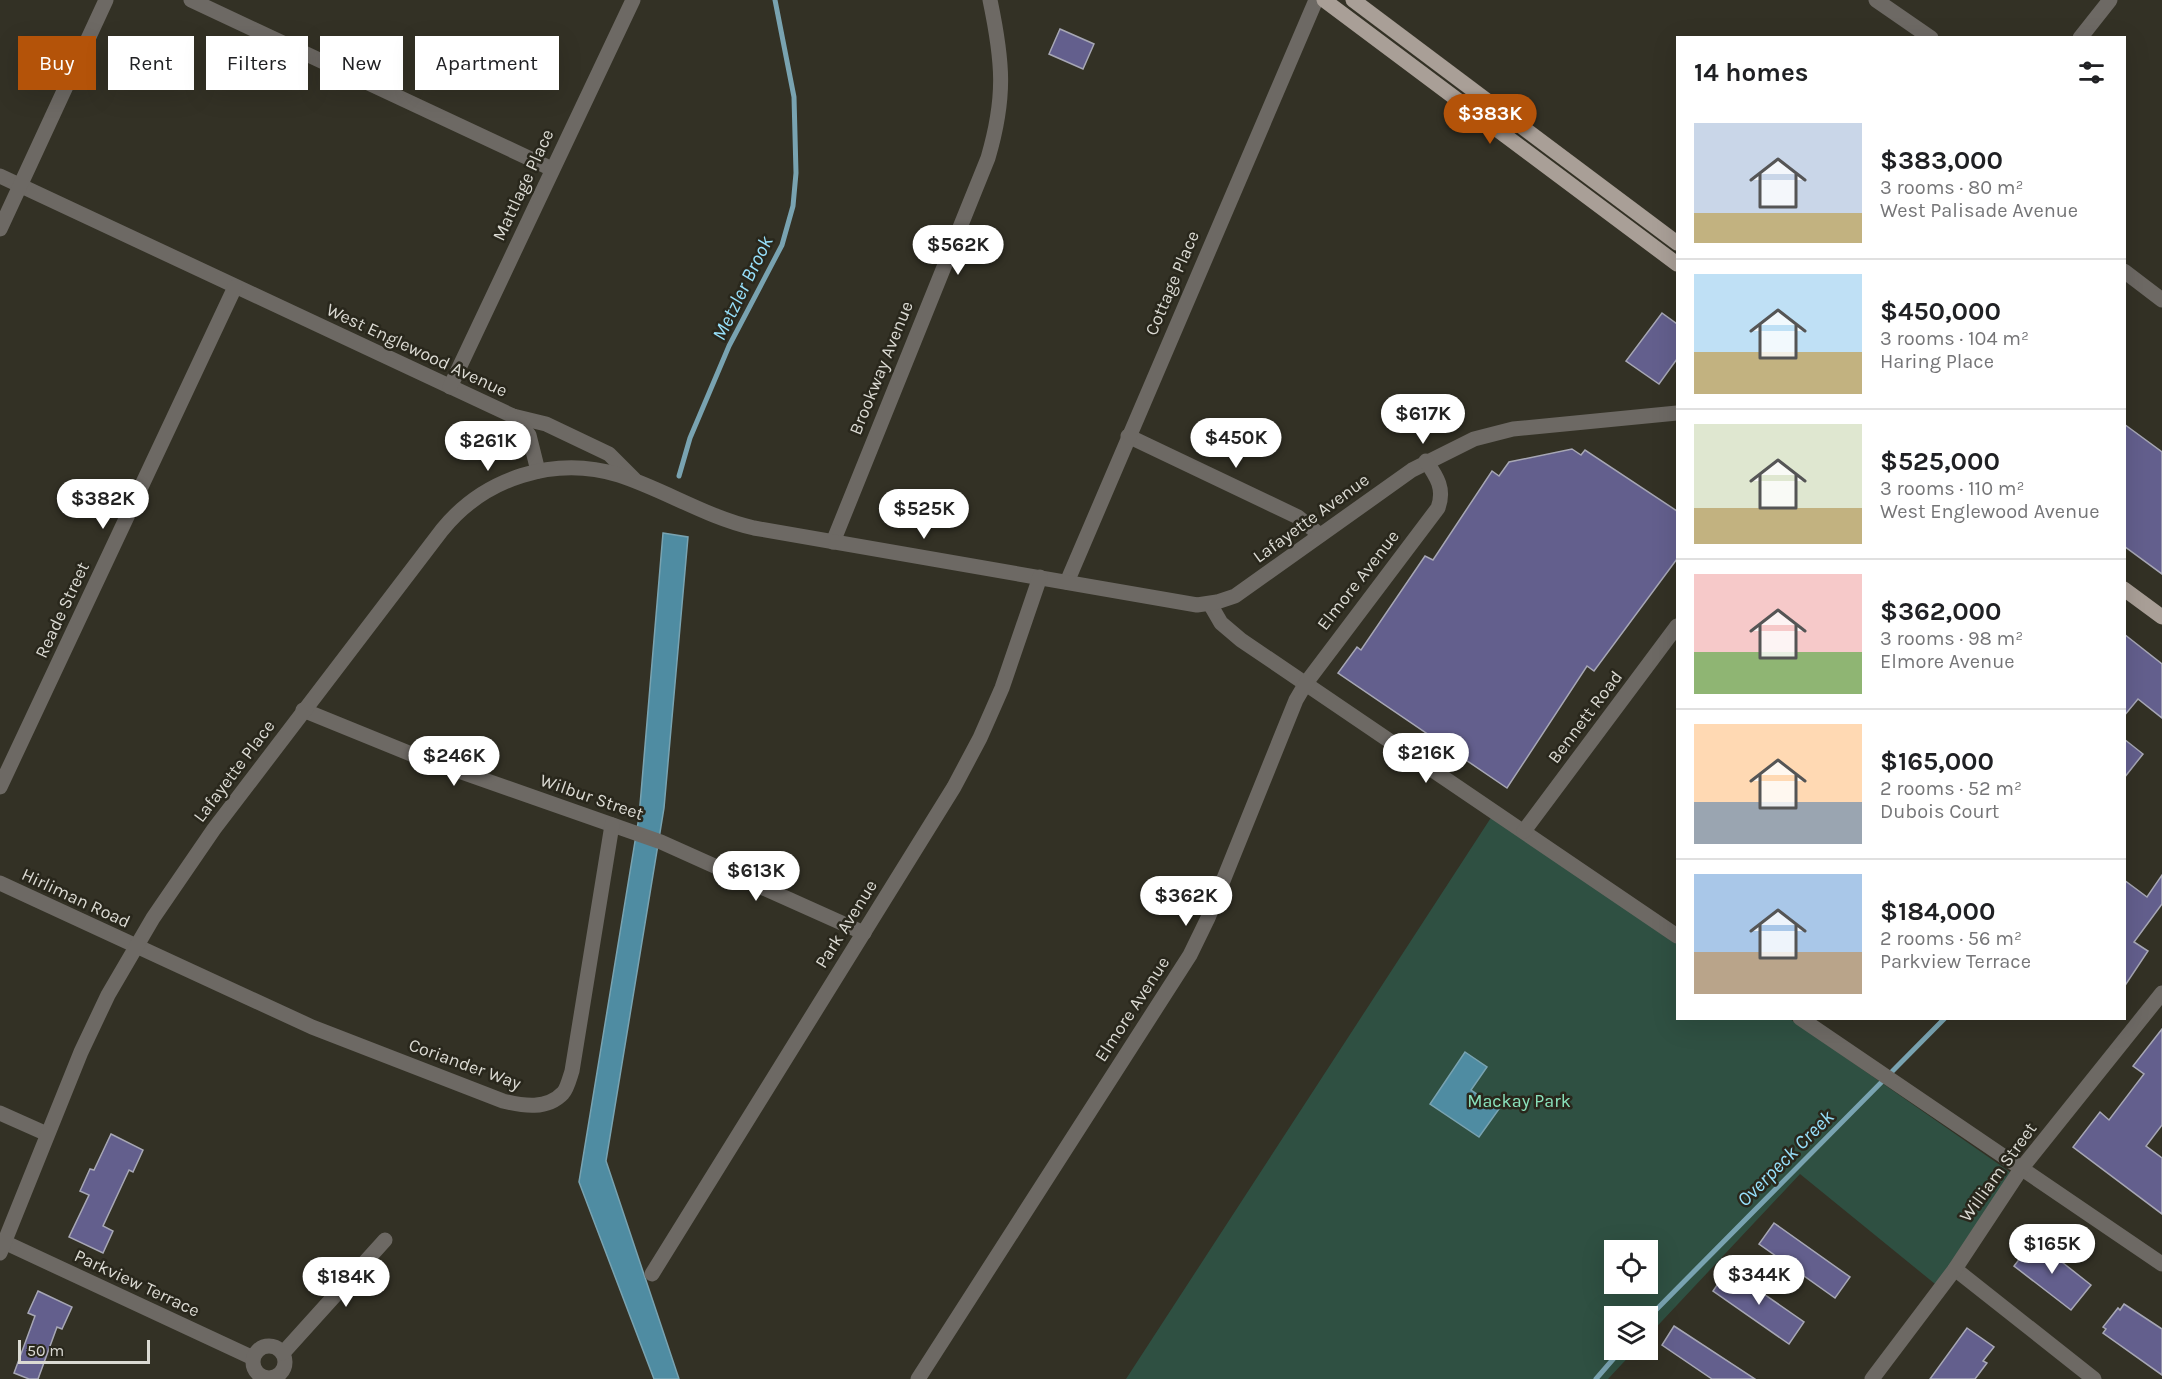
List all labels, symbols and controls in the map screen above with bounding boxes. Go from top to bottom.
chip: Buy [18,36,96,90]
chip: Rent [108,36,194,90]
chip: Filters [206,36,308,90]
chip: New [320,36,403,90]
chip: Apartment [415,36,559,90]
icon: filters [2075,56,2108,89]
text: 14 homes [1694,57,1808,88]
pin: $383K [1448,94,1532,145]
text: $383K [1458,102,1522,125]
street label: Mattlage Place [488,126,558,244]
text: $383,000 [1880,145,2003,176]
icon: home [1742,147,1814,219]
text: 3 rooms · 80 m² [1880,176,2024,199]
text: West Palisade Avenue [1880,199,2078,222]
pin: $562K [916,225,1000,276]
street label: Cottage Place [1140,227,1204,339]
water label: Metzler Brook [707,232,778,344]
text: $562K [927,233,989,256]
text: $450,000 [1880,296,2001,327]
street label: West Englewood Avenue [323,298,511,402]
street label: Brookway Avenue [844,298,918,438]
icon: home [1742,298,1814,370]
text: 3 rooms · 104 m² [1880,327,2029,350]
text: Haring Place [1880,350,1994,373]
pin: $617K [1381,394,1465,445]
text: $617K [1395,402,1451,425]
pin: $450K [1194,418,1278,469]
pin: $261K [446,421,530,472]
text: $450K [1204,426,1268,449]
text: $261K [459,429,517,452]
text: $525,000 [1880,446,2000,477]
icon: home [1742,448,1814,520]
street label: Lafayette Avenue [1249,468,1373,568]
text: 3 rooms · 110 m² [1880,477,2025,500]
pin: $382K [61,479,145,530]
text: $382K [71,487,135,510]
pin: $525K [882,489,966,540]
text: $525K [893,497,955,520]
text: West Englewood Avenue [1880,500,2100,523]
street label: Elmore Avenue [1312,526,1404,634]
street label: Reade Street [30,558,94,662]
text: $362,000 [1880,596,2002,627]
icon: home [1742,598,1814,670]
text: 3 rooms · 98 m² [1880,627,2023,650]
text: Elmore Avenue [1880,650,2015,673]
street label: Bennett Road [1543,666,1627,768]
street label: Lafayette Place [188,715,280,827]
pin: $216K [1384,733,1468,784]
pin: $246K [412,736,496,787]
text: $216K [1397,741,1455,764]
text: $246K [423,744,486,767]
text: $165,000 [1880,746,1994,777]
icon: home [1742,748,1814,820]
street label: Wilbur Street [537,769,647,825]
text: 2 rooms · 52 m² [1880,777,2022,800]
text: Dubois Court [1880,800,1999,823]
pin: $613K [714,851,798,902]
text: $613K [727,859,785,882]
street label: Hirliman Road [18,863,134,933]
street label: Park Avenue [810,876,882,972]
pin: $362K [1144,876,1228,927]
text: $362K [1154,884,1218,907]
text: $184,000 [1880,896,1995,927]
icon: home [1742,898,1814,970]
text: 2 rooms · 56 m² [1880,927,2022,950]
text: Parkview Terrace [1880,950,2031,973]
street label: Elmore Avenue [1090,952,1174,1066]
street label: Coriander Way [406,1033,525,1095]
park label: Mackay Park [1467,1090,1571,1112]
water label: Overpeck Creek [1732,1105,1839,1211]
street label: William Street [1955,1118,2042,1226]
pin: $165K [2010,1224,2094,1275]
text: $165K [2023,1232,2081,1255]
map controls [1604,1240,1658,1360]
button: locate [1604,1240,1658,1294]
street label: Parkview Terrace [71,1244,203,1322]
pin: $344K [1717,1255,1801,1306]
pin: $184K [304,1257,388,1308]
text: $344K [1727,1263,1791,1286]
text: $184K [317,1265,375,1288]
button: layers [1604,1306,1658,1360]
scale bar [18,1337,150,1364]
text: 50 m [27,1341,64,1360]

